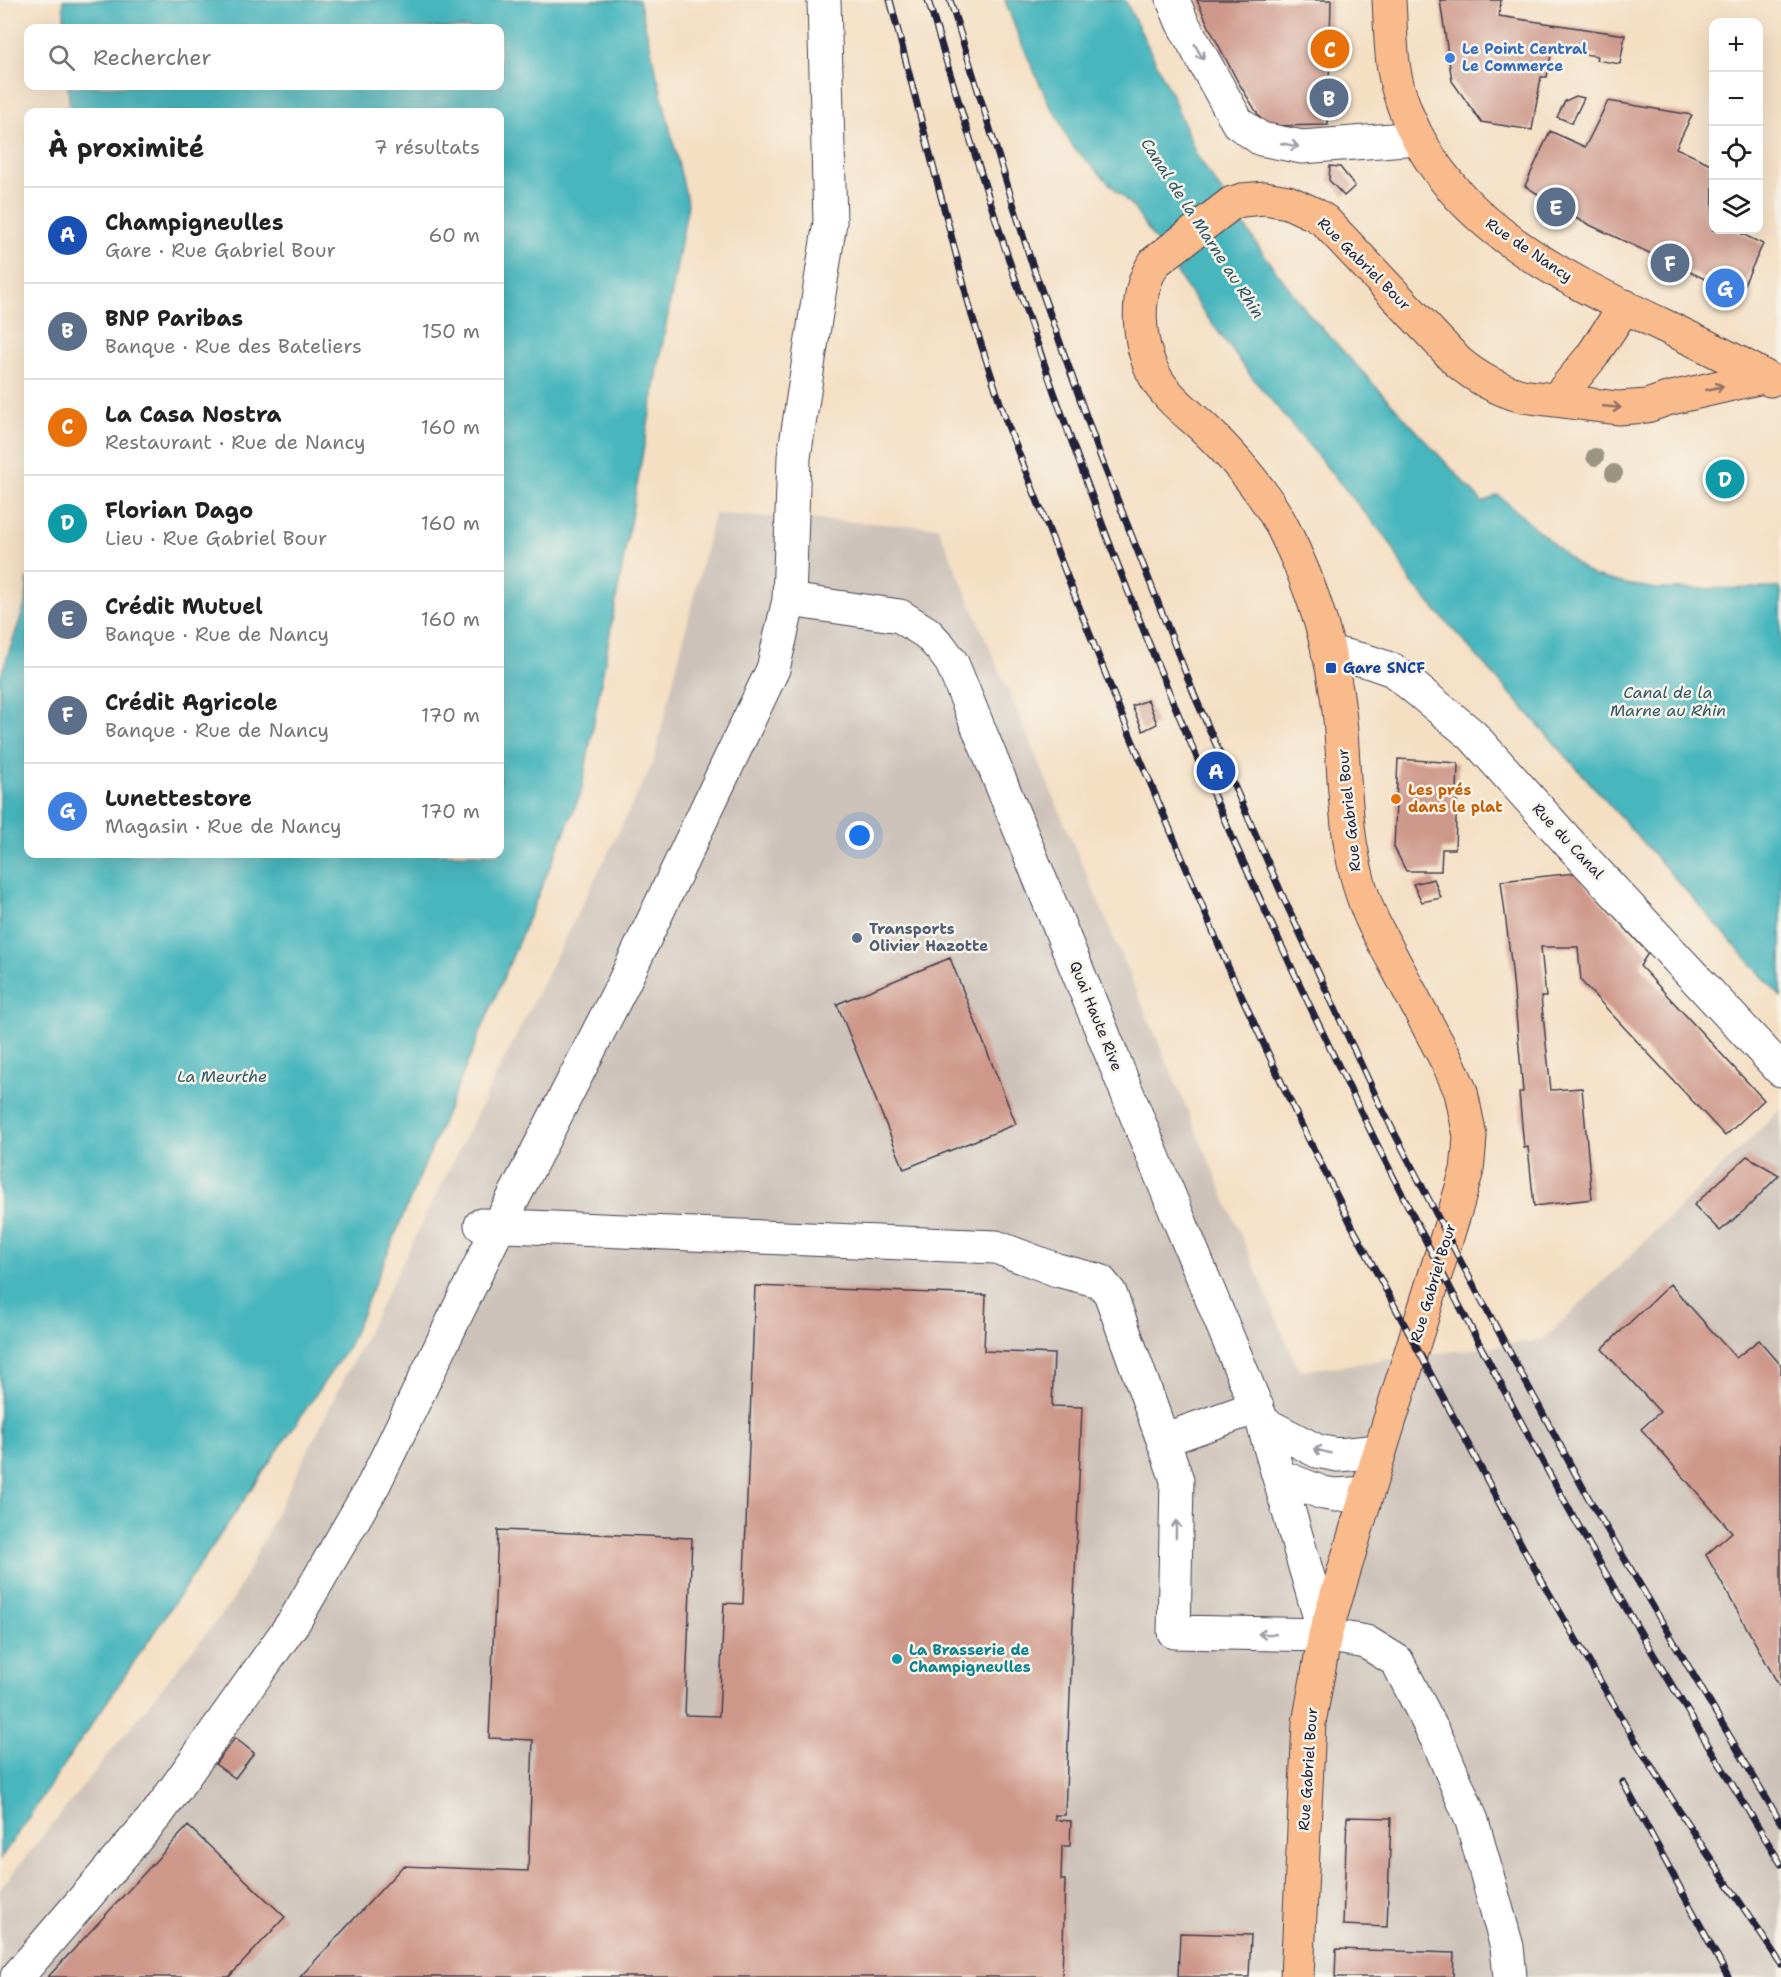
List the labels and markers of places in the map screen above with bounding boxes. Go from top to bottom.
pin: C [1310,26,1350,72]
place label: Le Point Central Le Commerce [1462,39,1587,76]
marker: Le Point Central Le Commerce [1443,51,1457,65]
pin: B [1310,76,1348,120]
pin: E [1536,184,1576,230]
pin: F [1650,240,1690,286]
pin: G [1706,266,1744,310]
pin: D [1706,456,1744,502]
place label: Gare SNCF [1343,658,1425,678]
marker: Gare SNCF [1324,661,1338,675]
pin: A [1196,748,1236,794]
place label: Les prés dans le plat [1408,780,1502,817]
marker: Les prés dans le plat [1389,792,1403,806]
place label: Transports Olivier Hazotte [869,919,988,956]
marker: Transports Olivier Hazotte [850,931,864,945]
place label: La Brasserie de Champigneulles [909,1640,1031,1677]
marker: La Brasserie de Champigneulles [890,1652,904,1666]

